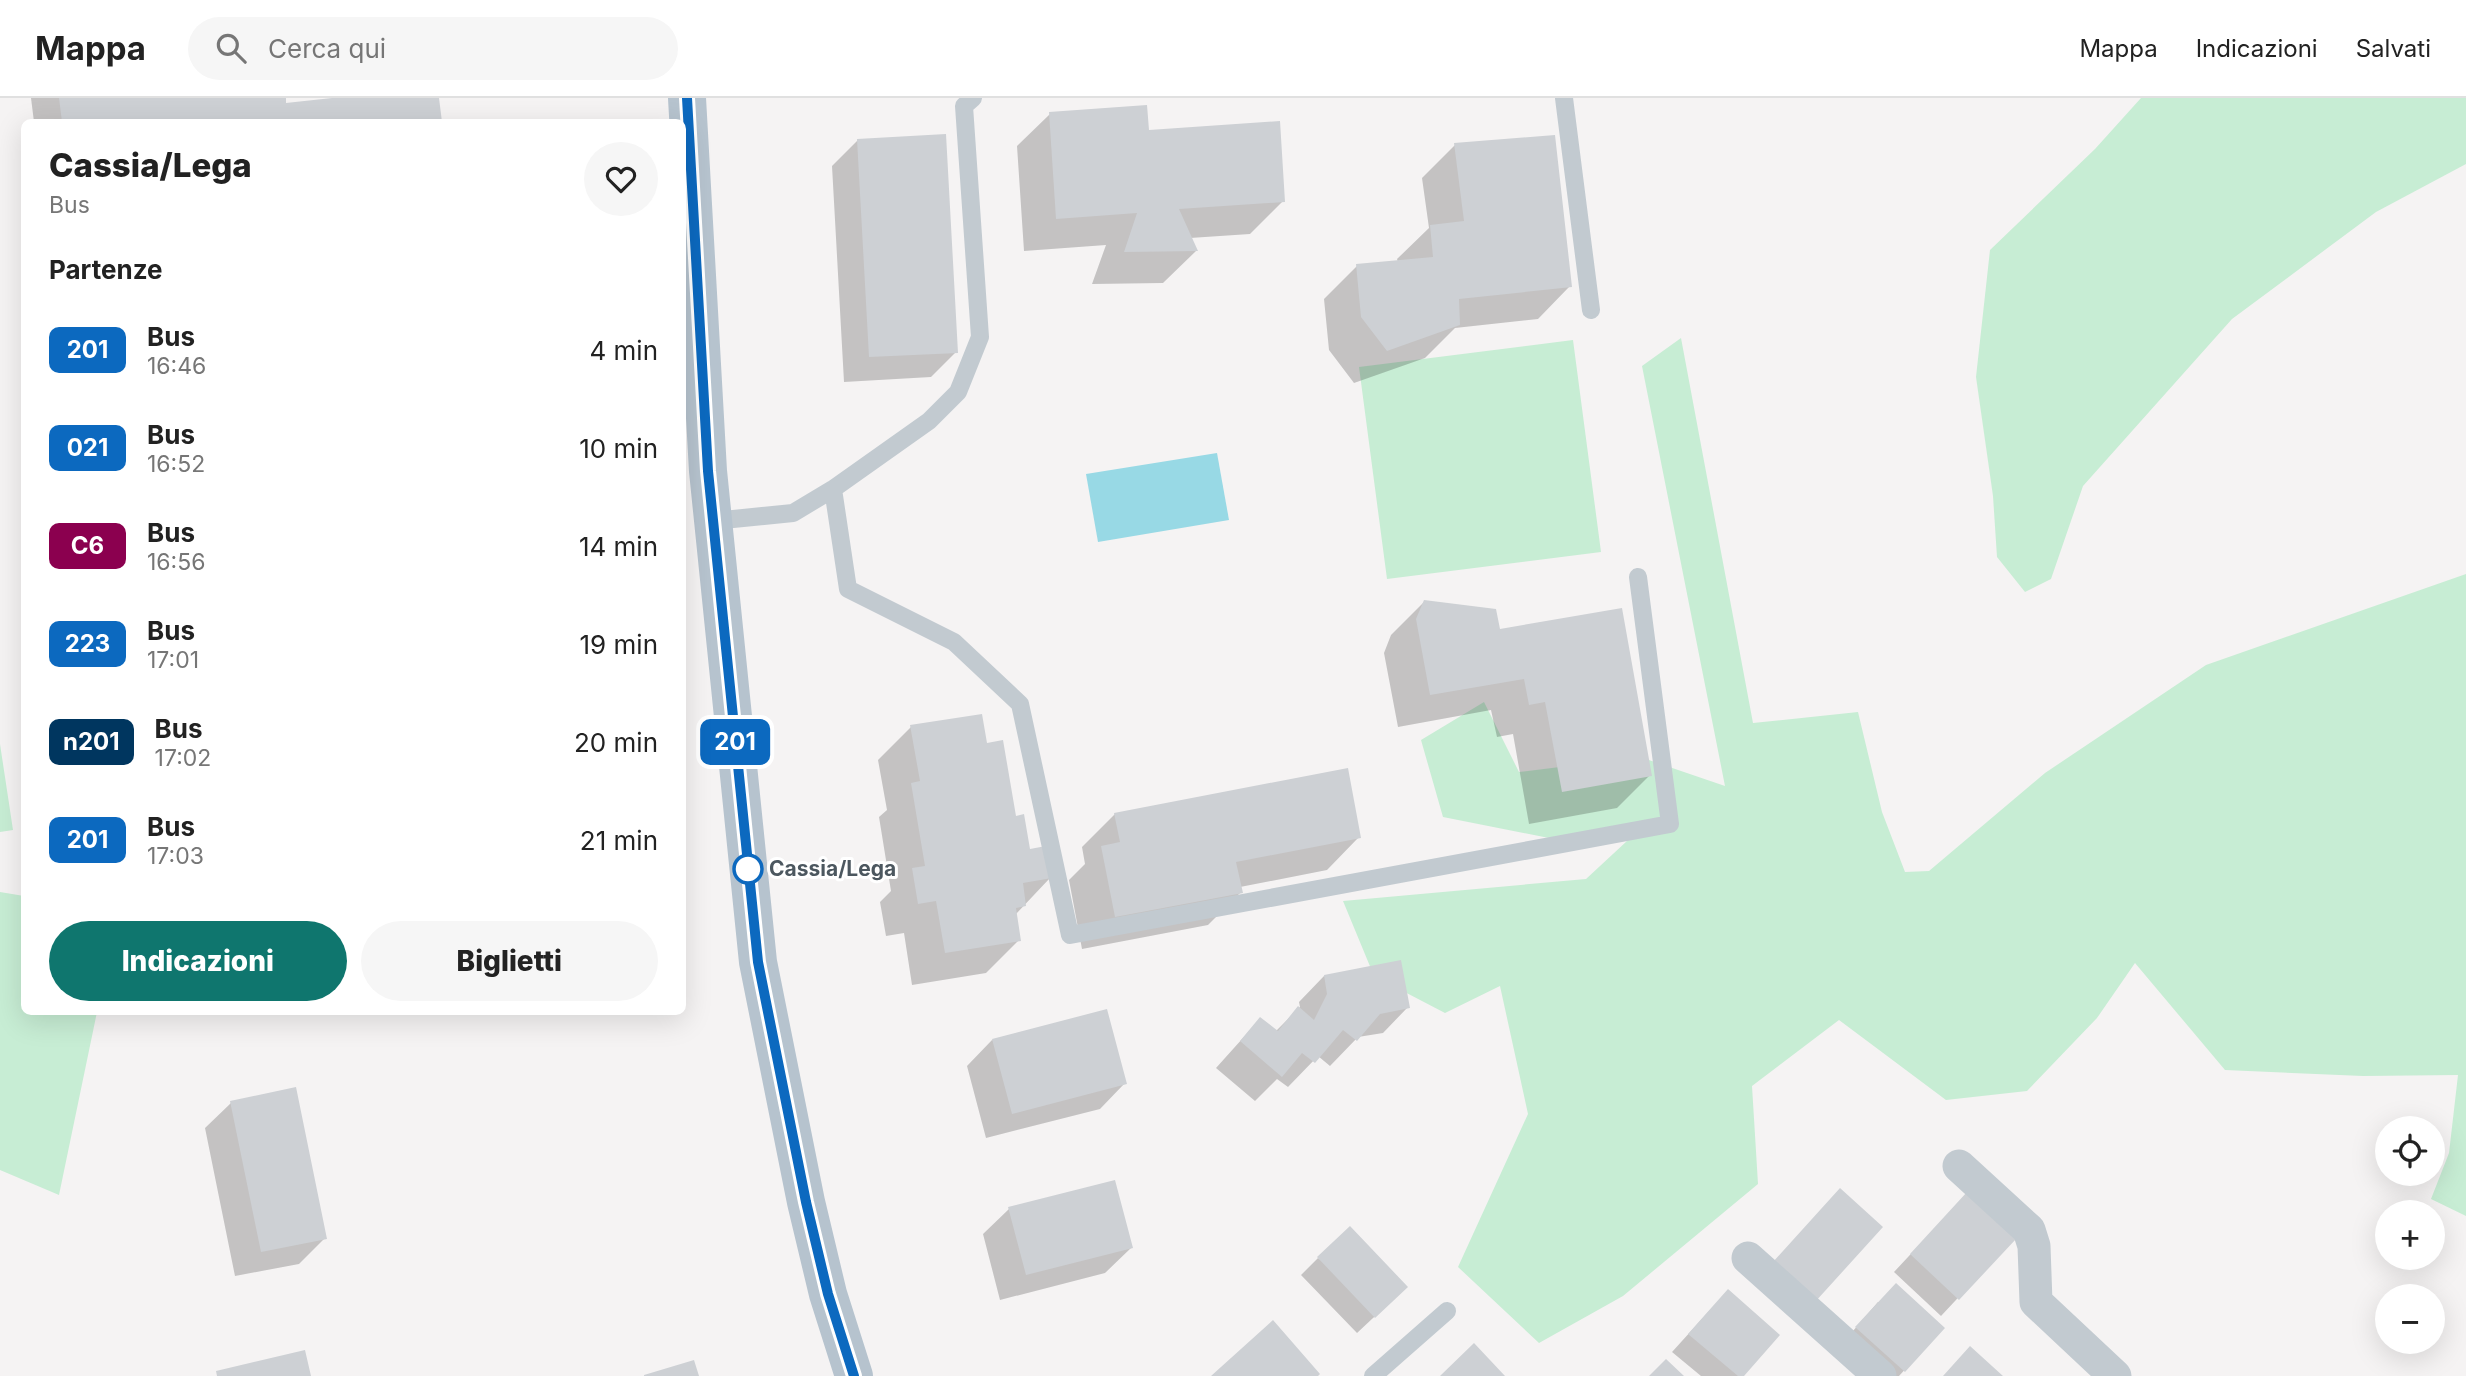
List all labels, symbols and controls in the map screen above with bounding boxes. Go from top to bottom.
search box [188,17,678,80]
text: Mappa [35,28,146,68]
icon: search [212,29,250,67]
text: Cerca qui [268,33,386,64]
text: Mappa [2079,34,2158,63]
text: Indicazioni [2196,34,2318,63]
text: Salvati [2356,34,2431,63]
button: heart [584,142,658,216]
text: Cassia/Lega [49,145,252,185]
text: Bus [49,191,90,219]
text: Partenze [49,254,163,285]
text: Bus [147,321,195,352]
text: 201 [67,335,108,364]
text: 4 min [589,335,658,366]
text: 16:46 [147,352,206,380]
text: Bus [147,419,195,450]
text: 021 [67,433,108,462]
text: 10 min [579,433,658,464]
text: 16:52 [147,450,205,478]
text: Bus [147,517,195,548]
text: C6 [71,531,104,560]
text: 14 min [579,531,658,562]
text: 16:56 [147,548,206,576]
text: Bus [147,615,195,646]
text: 223 [65,629,110,658]
text: 19 min [580,629,658,660]
text: 17:01 [147,646,199,674]
text: Bus [155,713,203,744]
line badge: 201 [695,719,775,765]
text: n201 [63,727,120,756]
text: 20 min [574,727,658,758]
text: 201 [714,727,756,756]
text: 17:02 [155,744,211,772]
text: Bus [147,811,195,842]
text: 201 [67,825,108,854]
text: 21 min [580,825,658,856]
text: 17:03 [147,842,204,870]
marker: Cassia/Lega [733,854,763,884]
place label: Cassia/Lega [769,856,896,881]
button: Indicazioni [49,921,347,1001]
button: Biglietti [361,921,658,1001]
map controls [2375,1116,2445,1354]
button: locate [2375,1116,2445,1186]
button: + [2375,1200,2445,1270]
button: − [2375,1284,2445,1354]

